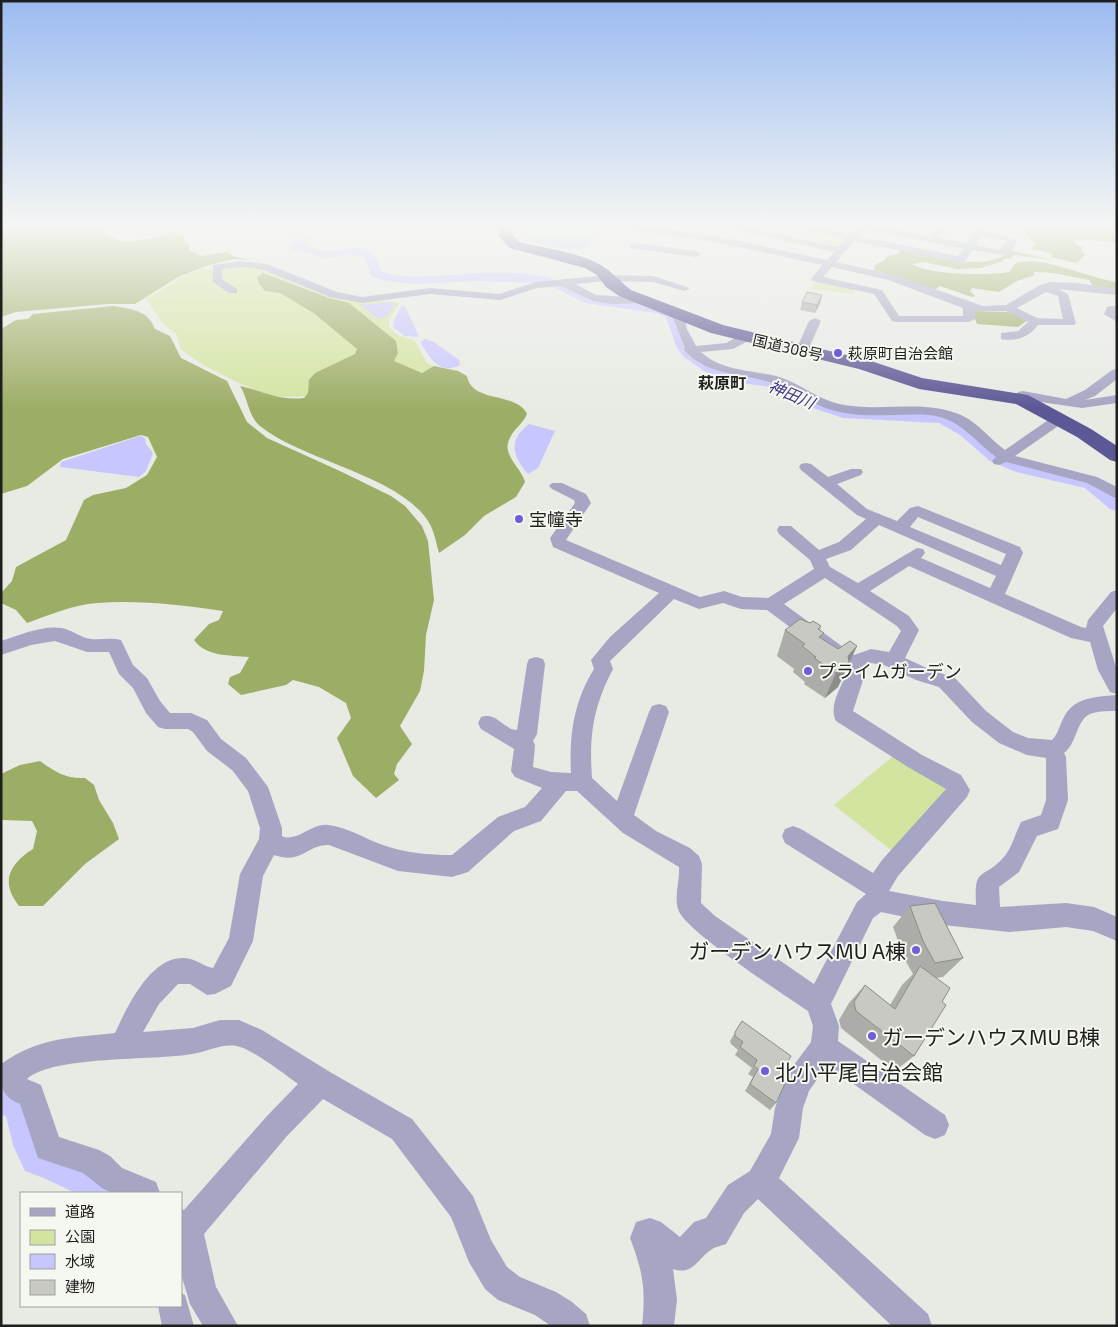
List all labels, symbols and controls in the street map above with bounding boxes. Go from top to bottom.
street label: 国道308号 [751,330,825,364]
place label: 萩原町自治会館 [848,344,953,362]
marker: 萩原町自治会館 [832,347,844,359]
district label: 萩原町 [698,373,746,392]
water label: 神田川 [766,376,820,413]
place label: 宝幢寺 [529,508,583,530]
marker: 宝幢寺 [513,513,525,525]
place label: プライムガーデン [818,660,962,682]
marker: プライムガーデン [802,665,814,677]
place label: ガーデンハウスMU A棟 [688,938,906,963]
marker: ガーデンハウスMU A棟 [910,944,922,956]
place label: ガーデンハウスMU B棟 [882,1024,1100,1049]
marker: ガーデンハウスMU B棟 [866,1030,878,1042]
place label: 北小平尾自治会館 [775,1059,943,1084]
marker: 北小平尾自治会館 [759,1065,771,1077]
legend [20,1192,182,1307]
text: 道路 [65,1202,95,1220]
text: 公園 [65,1227,95,1245]
text: 水域 [65,1252,95,1270]
text: 建物 [65,1277,95,1295]

